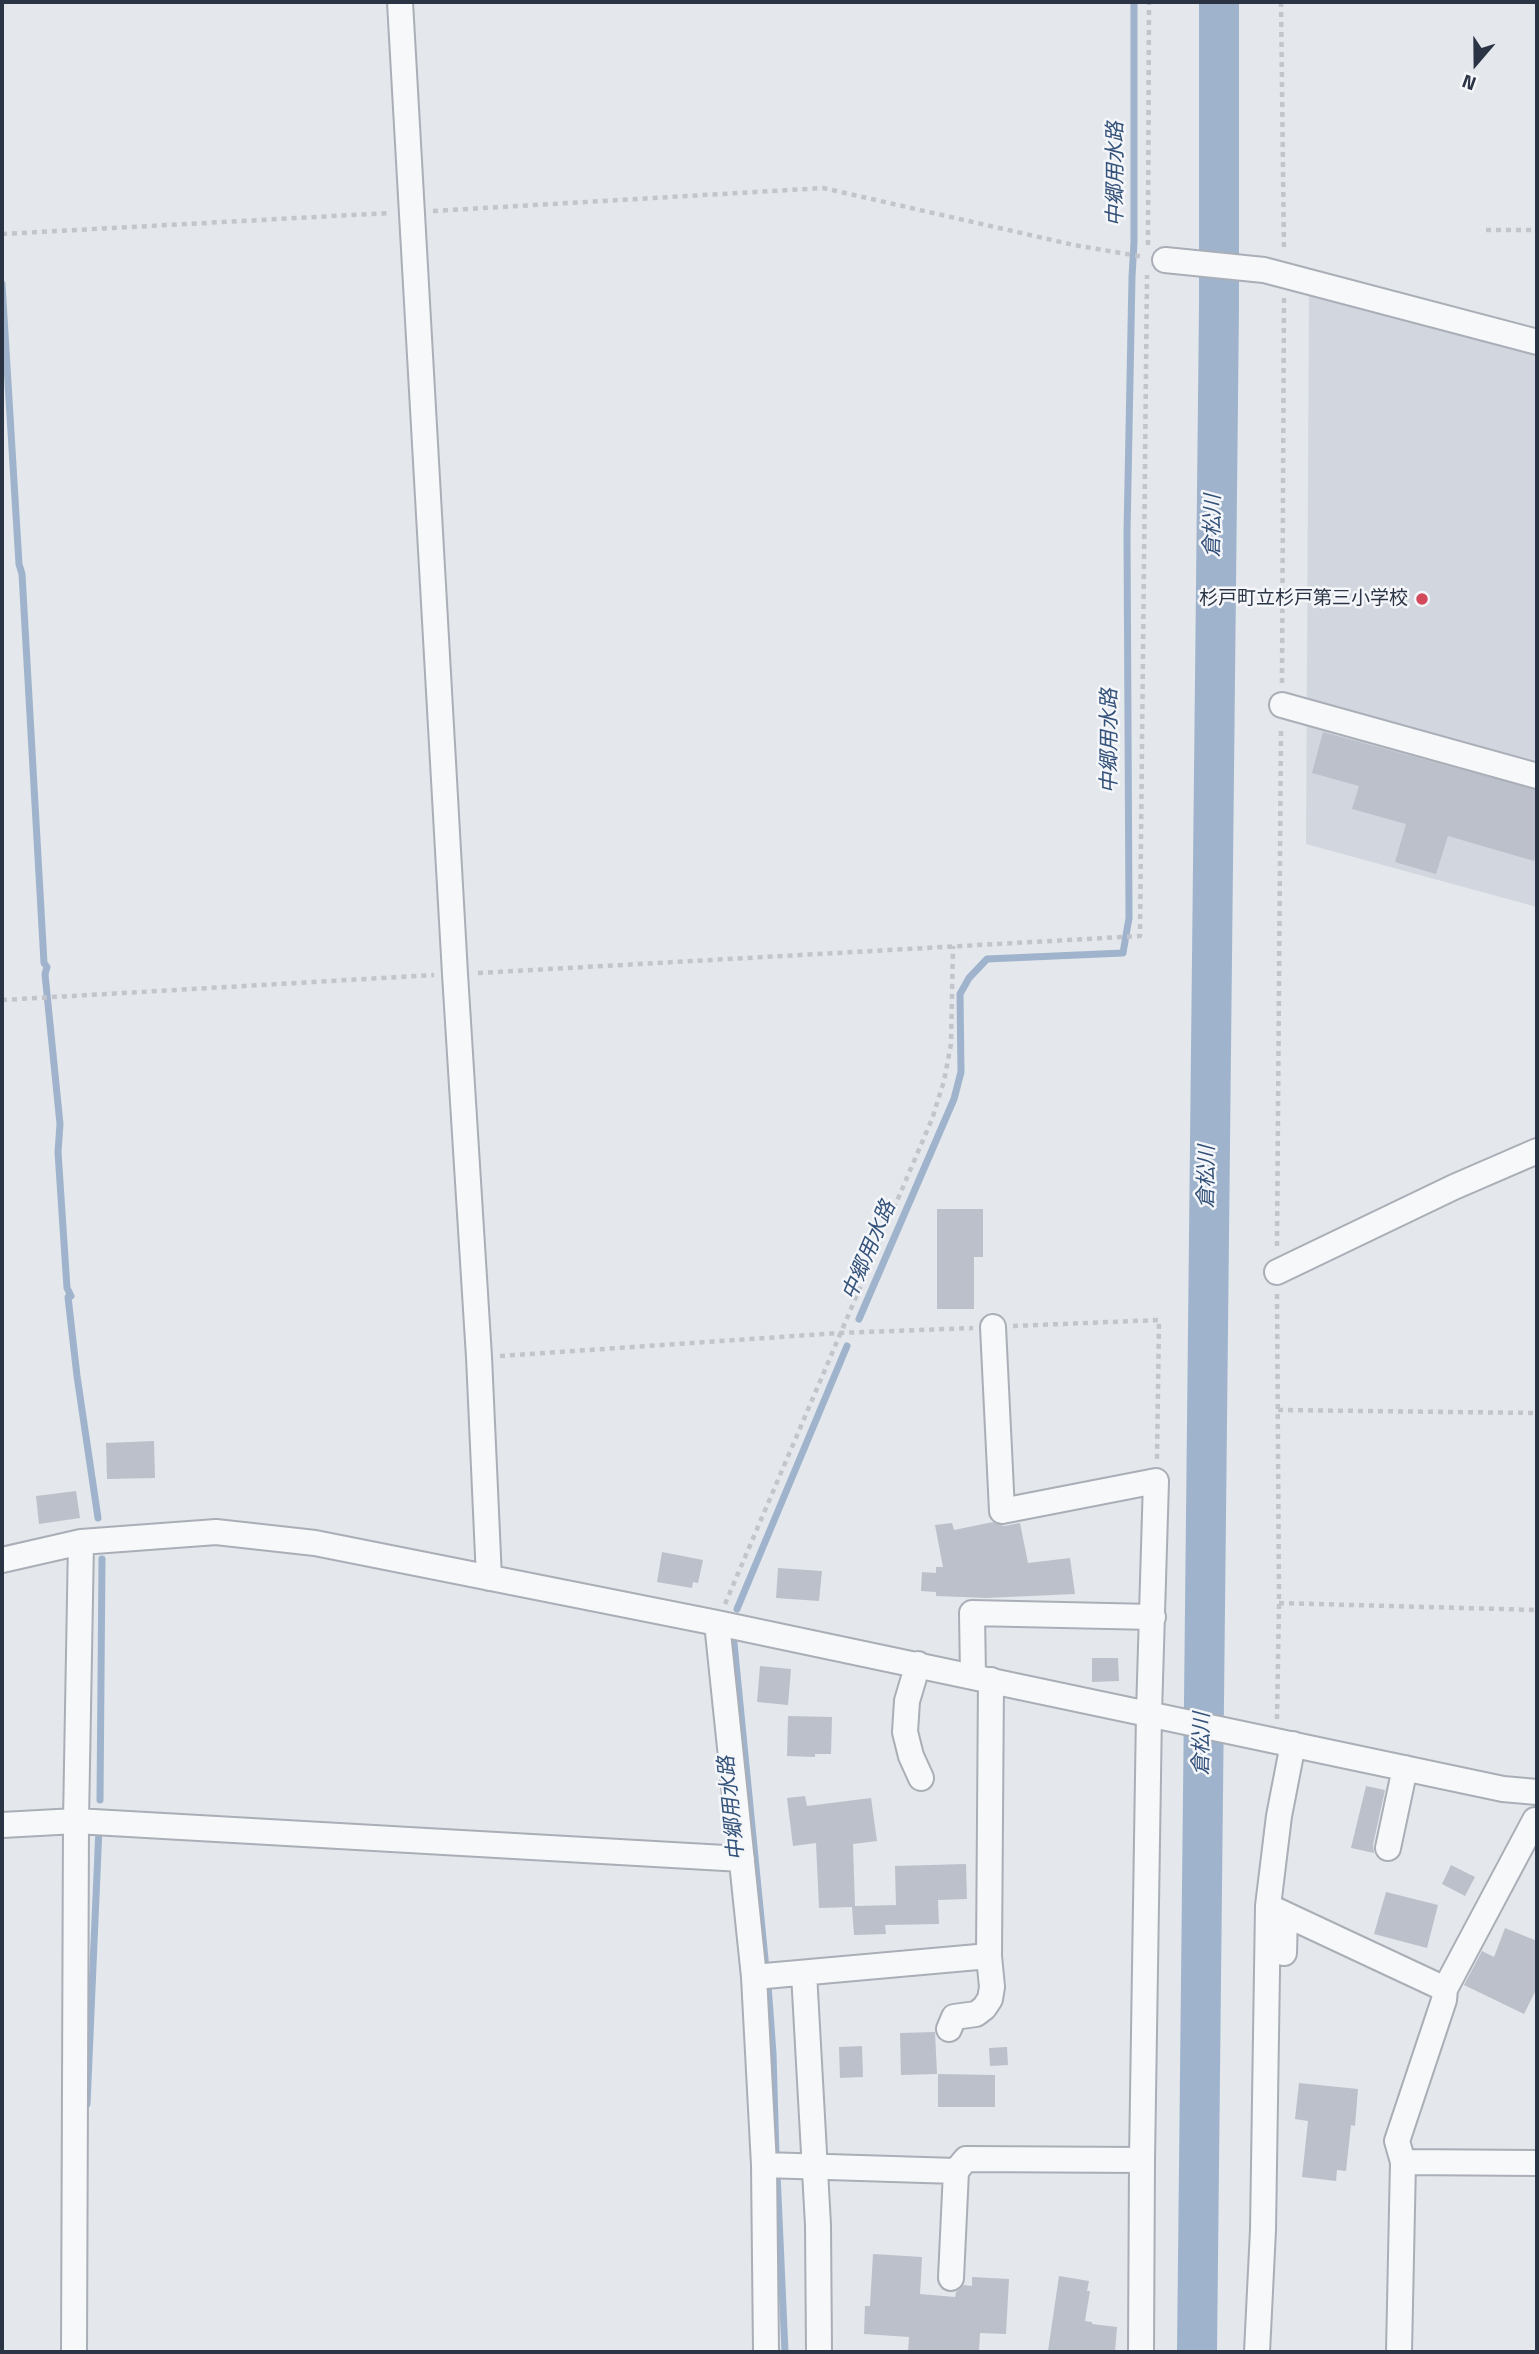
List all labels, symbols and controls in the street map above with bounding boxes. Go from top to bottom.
north arrow [1441,28,1511,98]
text: N [1458,67,1480,99]
water label: 中郷用水路 [1104,122,1130,226]
water label: 倉松川 [1201,494,1227,558]
place label: 杉戸町立杉戸第三小学校 [1199,588,1408,610]
marker: 杉戸町立杉戸第三小学校 [1414,591,1430,607]
water label: 中郷用水路 [1098,689,1124,793]
water label: 倉松川 [1195,1145,1221,1209]
water label: 中郷用水路 [838,1198,902,1304]
water label: 倉松川 [1190,1712,1216,1776]
water label: 中郷用水路 [715,1754,751,1862]

